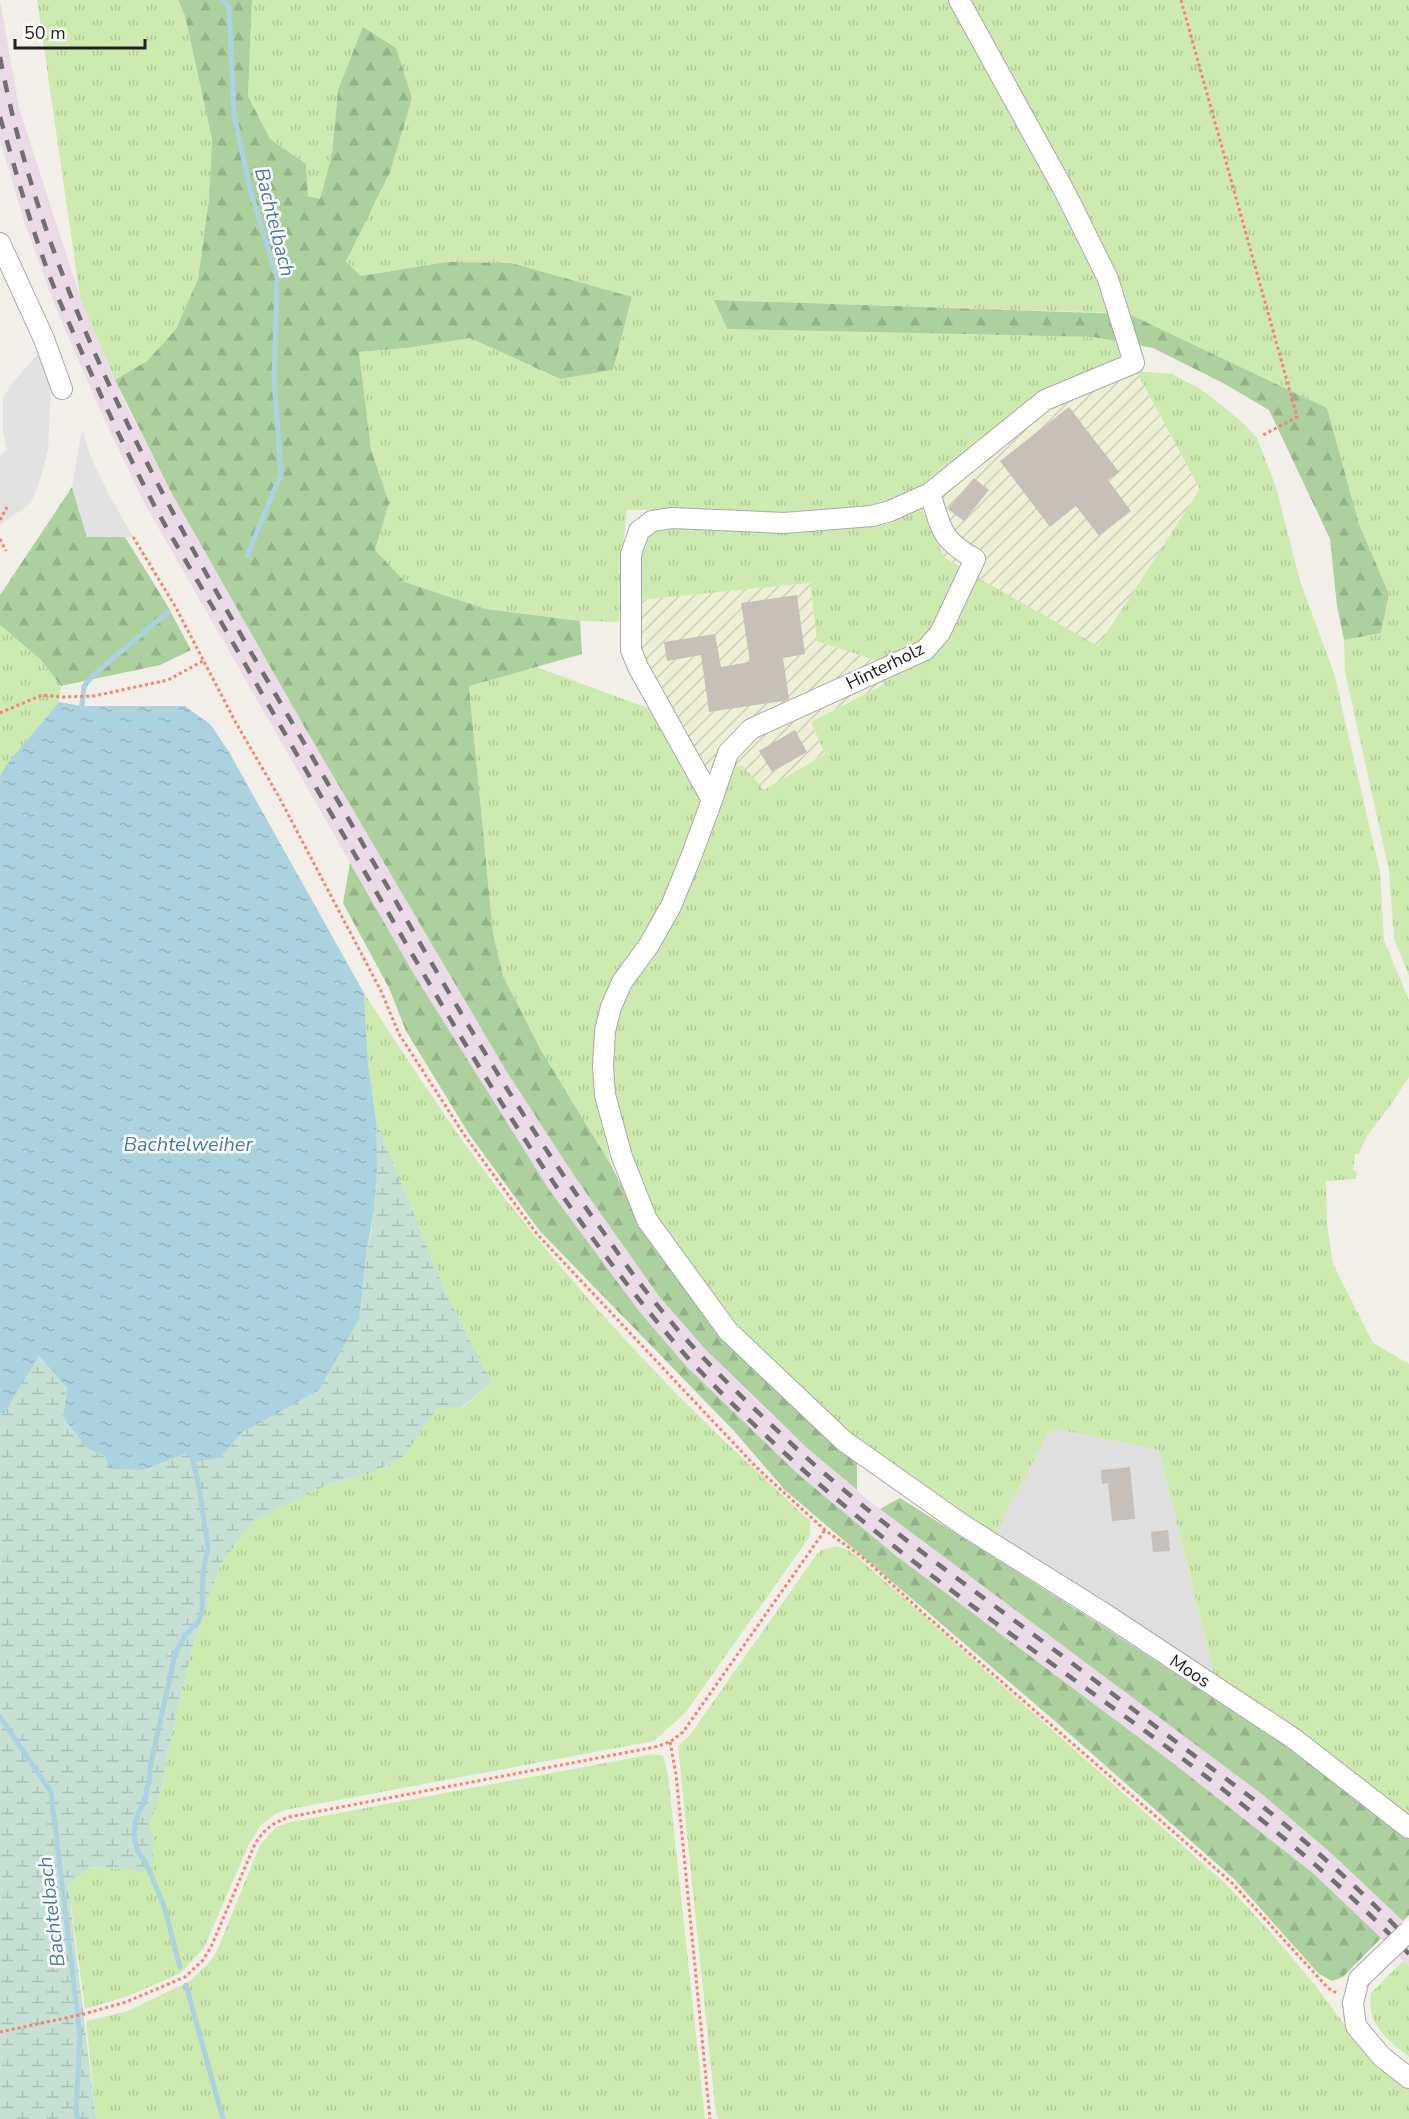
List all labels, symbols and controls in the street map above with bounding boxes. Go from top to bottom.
scale bar [15,12,146,50]
text: 50 m [24,21,66,45]
water label: Bachtelbach [248,165,301,279]
street label: Hinterholz [842,637,928,695]
water label: Bachtelweiher [123,1131,253,1158]
street label: Moos [1165,1649,1215,1693]
water label: Bachtelbach [31,1855,72,1969]

